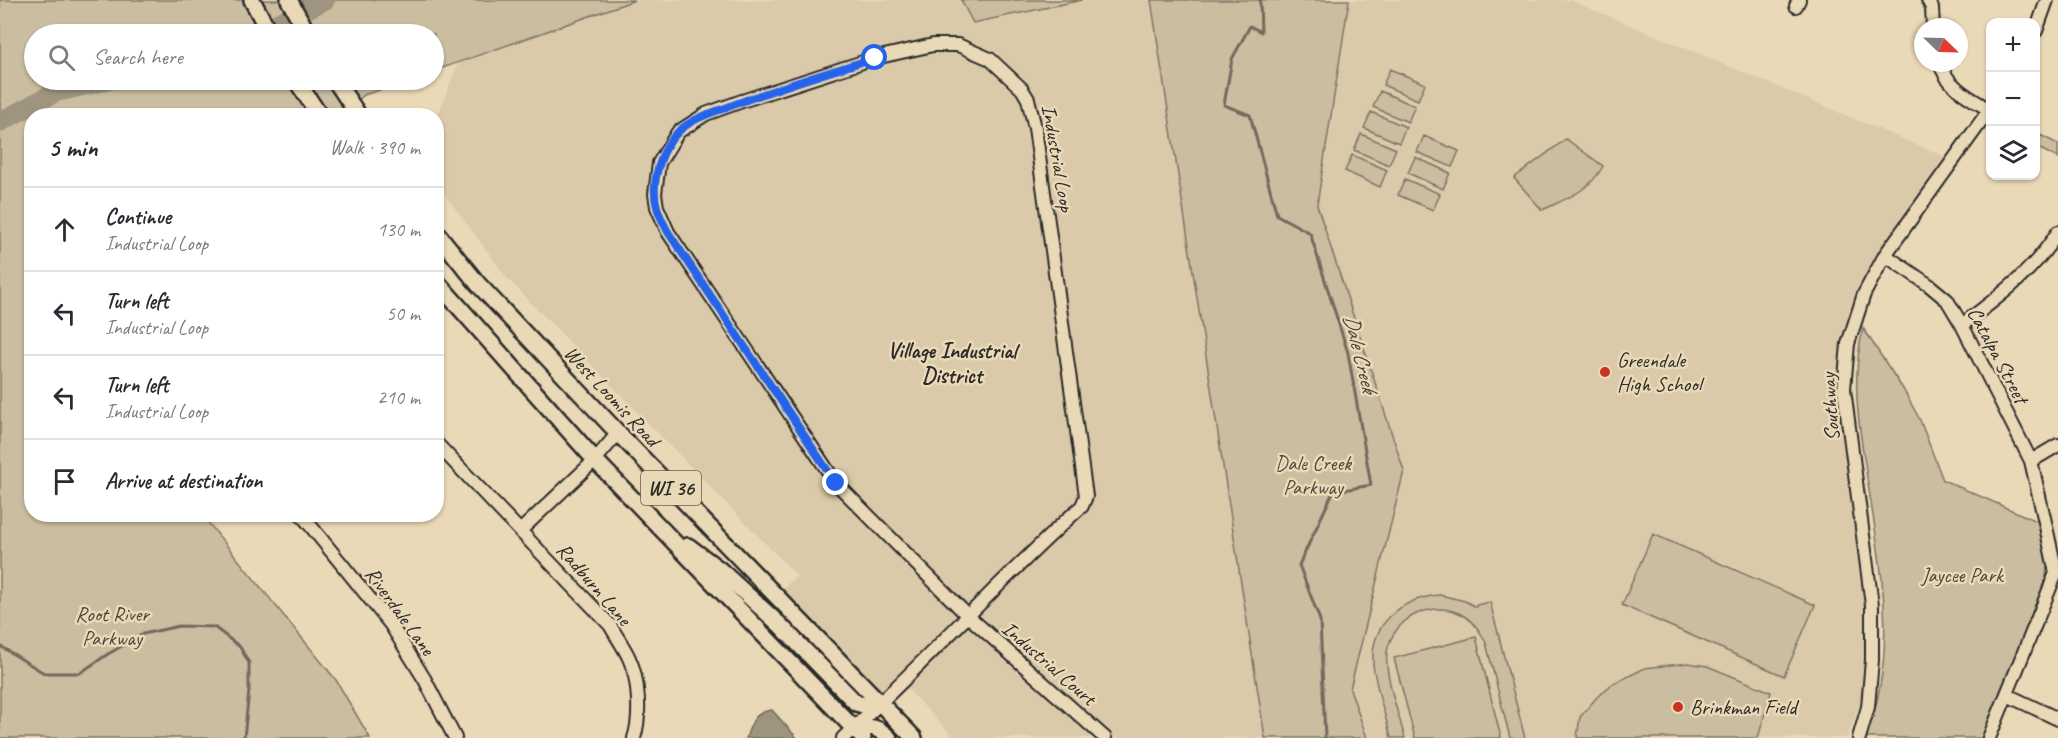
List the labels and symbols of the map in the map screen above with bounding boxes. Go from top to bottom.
north arrow [1914,18,1968,72]
route start [861,44,887,70]
street label: Industrial Loop [1036,102,1080,215]
street label: Catalpa Street [1962,302,2036,410]
water label: Dale Creek [1337,311,1384,399]
district label: Village Industrial District [888,337,1020,390]
street label: West Loomis Road [559,340,668,455]
place label: Greendale High School [1617,347,1705,397]
marker: Greendale High School [1598,365,1612,379]
street label: Southway [1815,370,1845,442]
park label: Dale Creek Parkway [1275,450,1352,500]
route end [822,469,848,495]
road number: WI 36 [641,471,701,505]
street label: Radburn Lane [551,537,638,632]
street label: Riverdale Lane [359,562,441,661]
park label: Jaycee Park [1920,562,2005,588]
park label: Root River Parkway [75,601,150,651]
street label: Industrial Court [997,615,1103,712]
place label: Brinkman Field [1690,694,1800,720]
marker: Brinkman Field [1671,700,1685,714]

